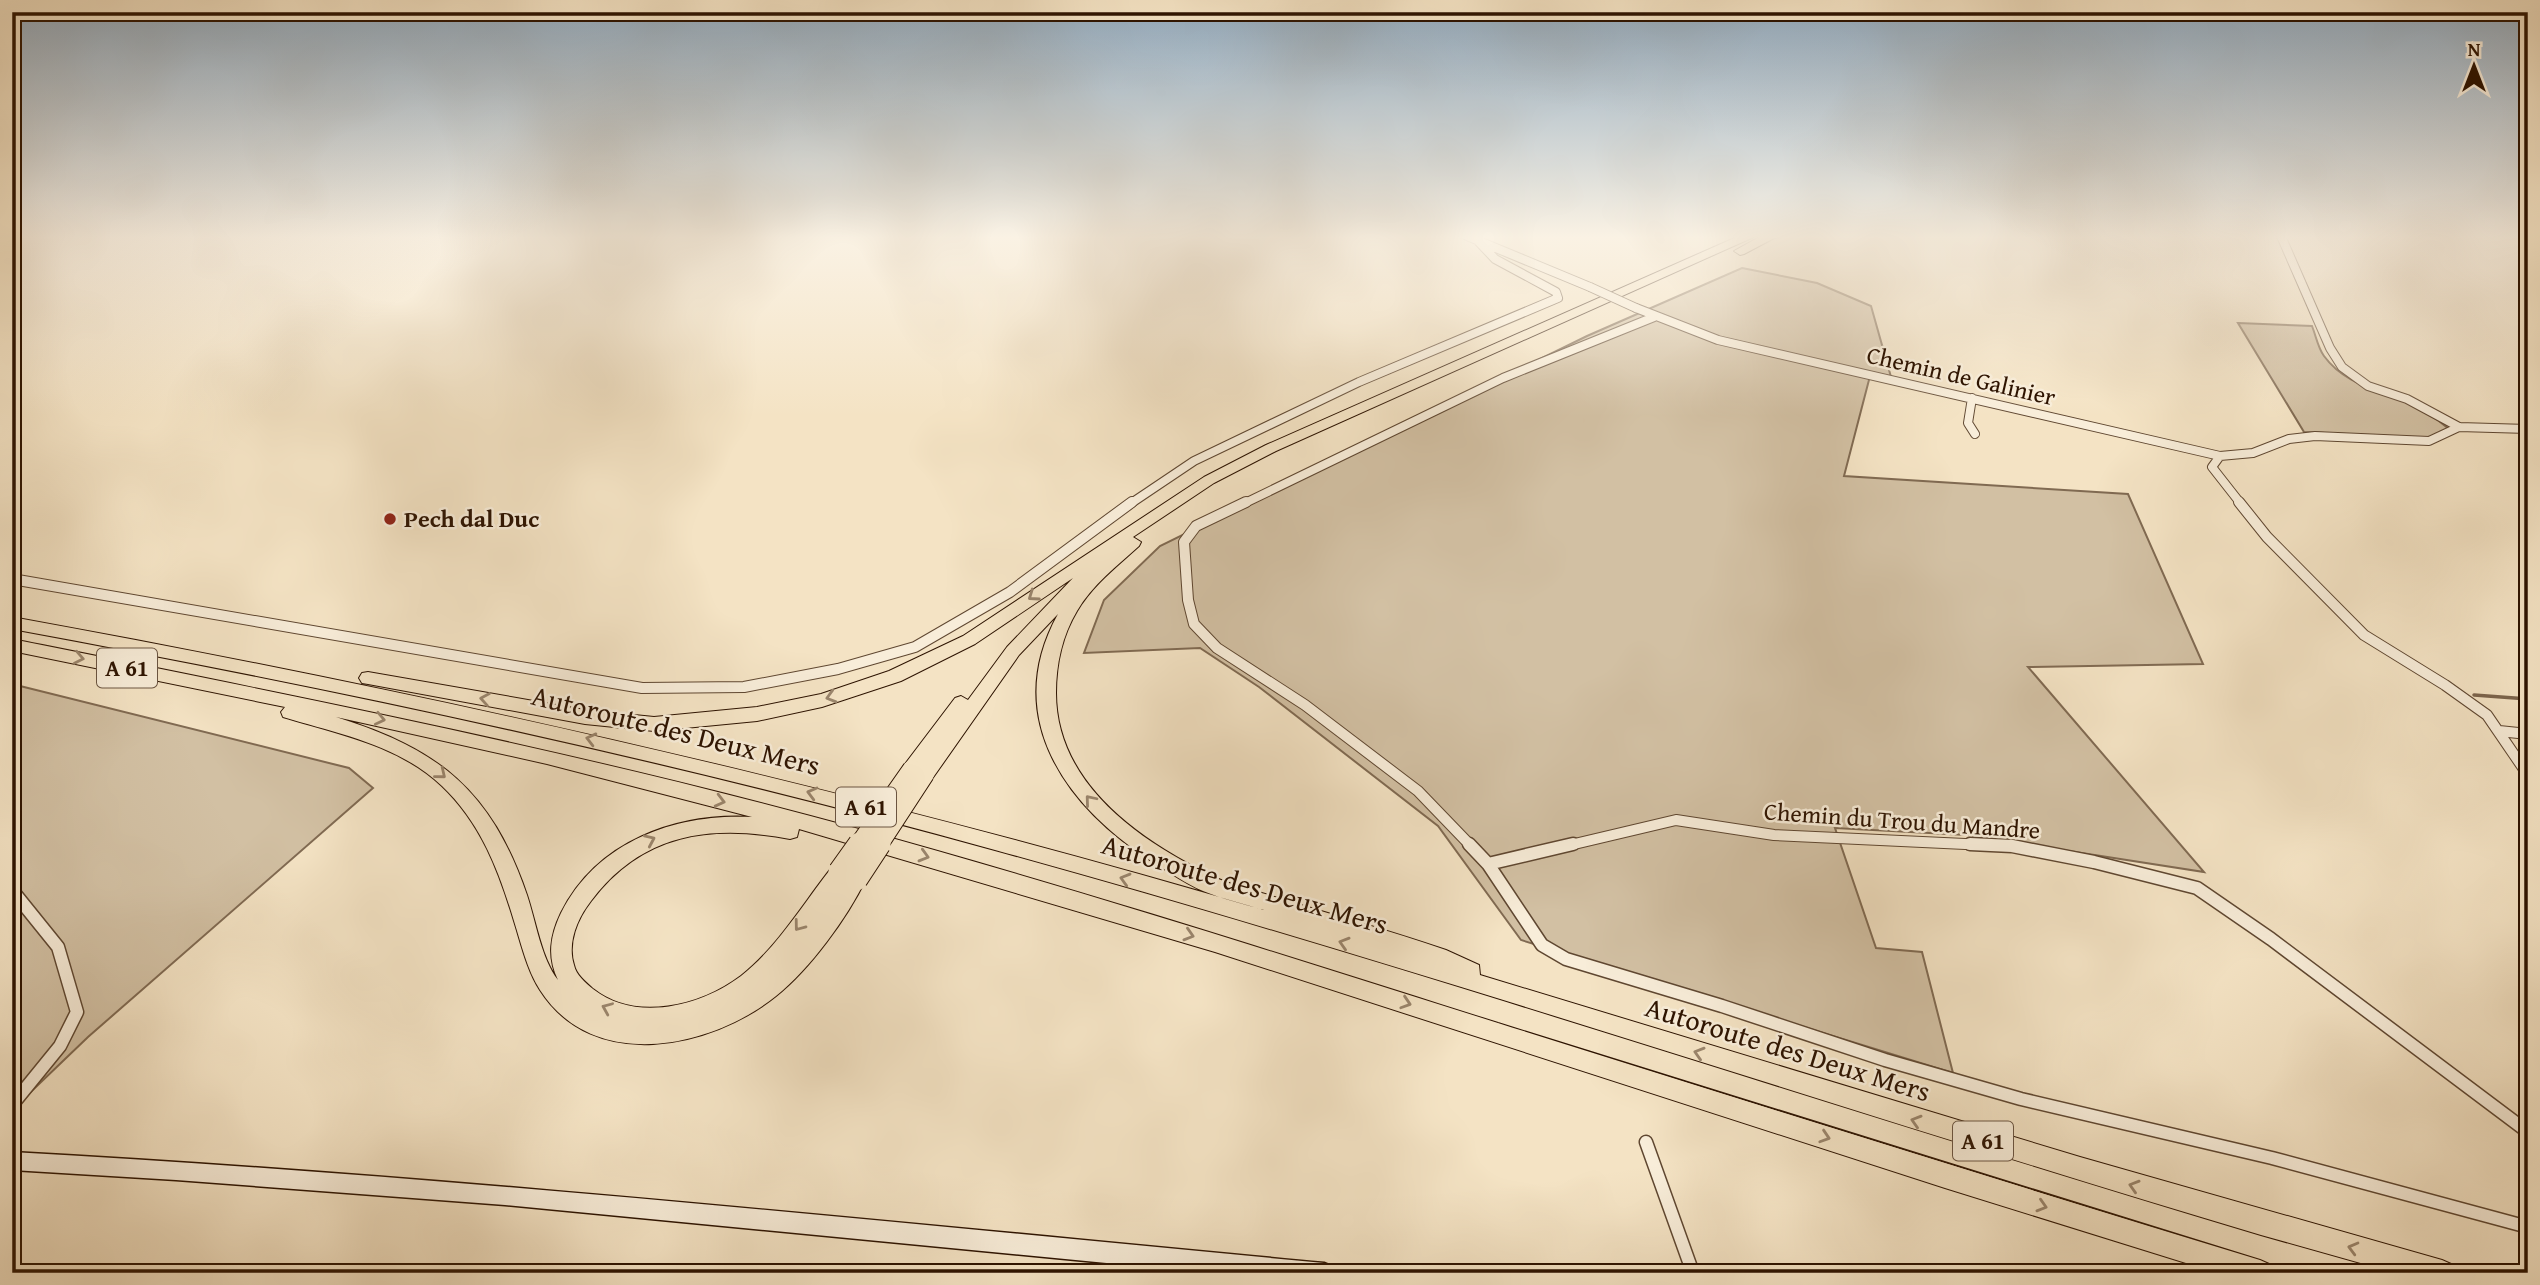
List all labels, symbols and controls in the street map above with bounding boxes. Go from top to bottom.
north arrow [2438,32,2508,102]
text: N [2468,35,2481,63]
street label: Chemin de Galinier [1863,337,2059,414]
place label: Pech dal Duc [404,501,539,536]
marker: Pech dal Duc [382,511,398,527]
one-way arrow [1028,588,1041,600]
road number: A 61 [97,648,157,688]
one-way arrow [73,650,85,665]
street label: Autoroute des Deux Mers [528,674,825,785]
one-way arrow [825,689,837,704]
one-way arrow [479,692,491,707]
one-way arrow [374,711,386,726]
one-way arrow [585,733,597,747]
one-way arrow [433,766,446,778]
one-way arrow [806,787,818,801]
road number: A 61 [836,788,896,827]
one-way arrow [714,793,726,807]
street label: Chemin du Trou du Mandre [1763,793,2041,848]
one-way arrow [1086,796,1098,809]
street label: Autoroute des Deux Mers [1097,823,1393,944]
one-way arrow [643,834,655,848]
one-way arrow [918,848,930,862]
one-way arrow [1120,873,1132,887]
one-way arrow [795,918,807,931]
one-way arrow [1183,926,1195,941]
one-way arrow [1338,937,1350,952]
street label: Autoroute des Deux Mers [1641,986,1936,1111]
one-way arrow [1400,995,1412,1010]
one-way arrow [602,1002,614,1016]
one-way arrow [1693,1046,1705,1061]
one-way arrow [1910,1114,1922,1129]
road number: A 61 [1953,1122,2013,1160]
one-way arrow [1819,1129,1831,1143]
one-way arrow [2128,1180,2140,1195]
one-way arrow [2036,1197,2048,1212]
one-way arrow [2347,1242,2359,1257]

